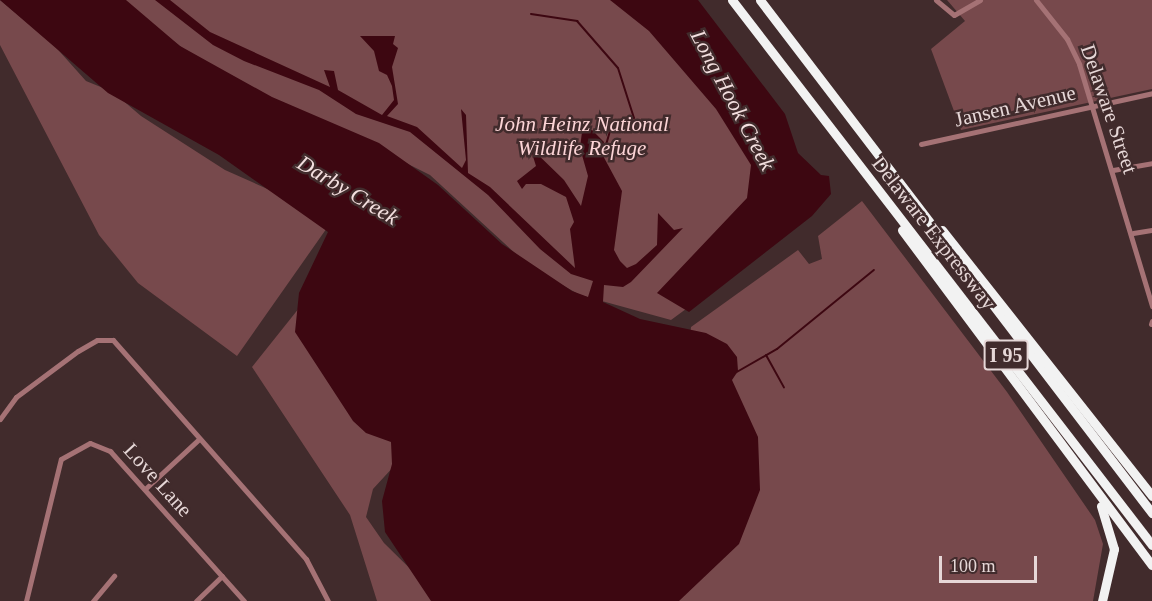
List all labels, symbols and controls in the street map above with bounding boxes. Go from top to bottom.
water label: Long Hook Creek [685,25,781,175]
street label: Delaware Street [1075,41,1143,177]
street label: Jansen Avenue [951,80,1079,132]
park label: John Heinz National Wildlife Refuge [495,111,669,161]
water label: Darby Creek [293,149,403,231]
street label: Delaware Expressway [866,151,1002,315]
road number: I 95 [984,338,1028,372]
street label: Love Lane [118,438,198,522]
scale bar [942,544,1040,582]
text: 100 m [950,556,996,576]

